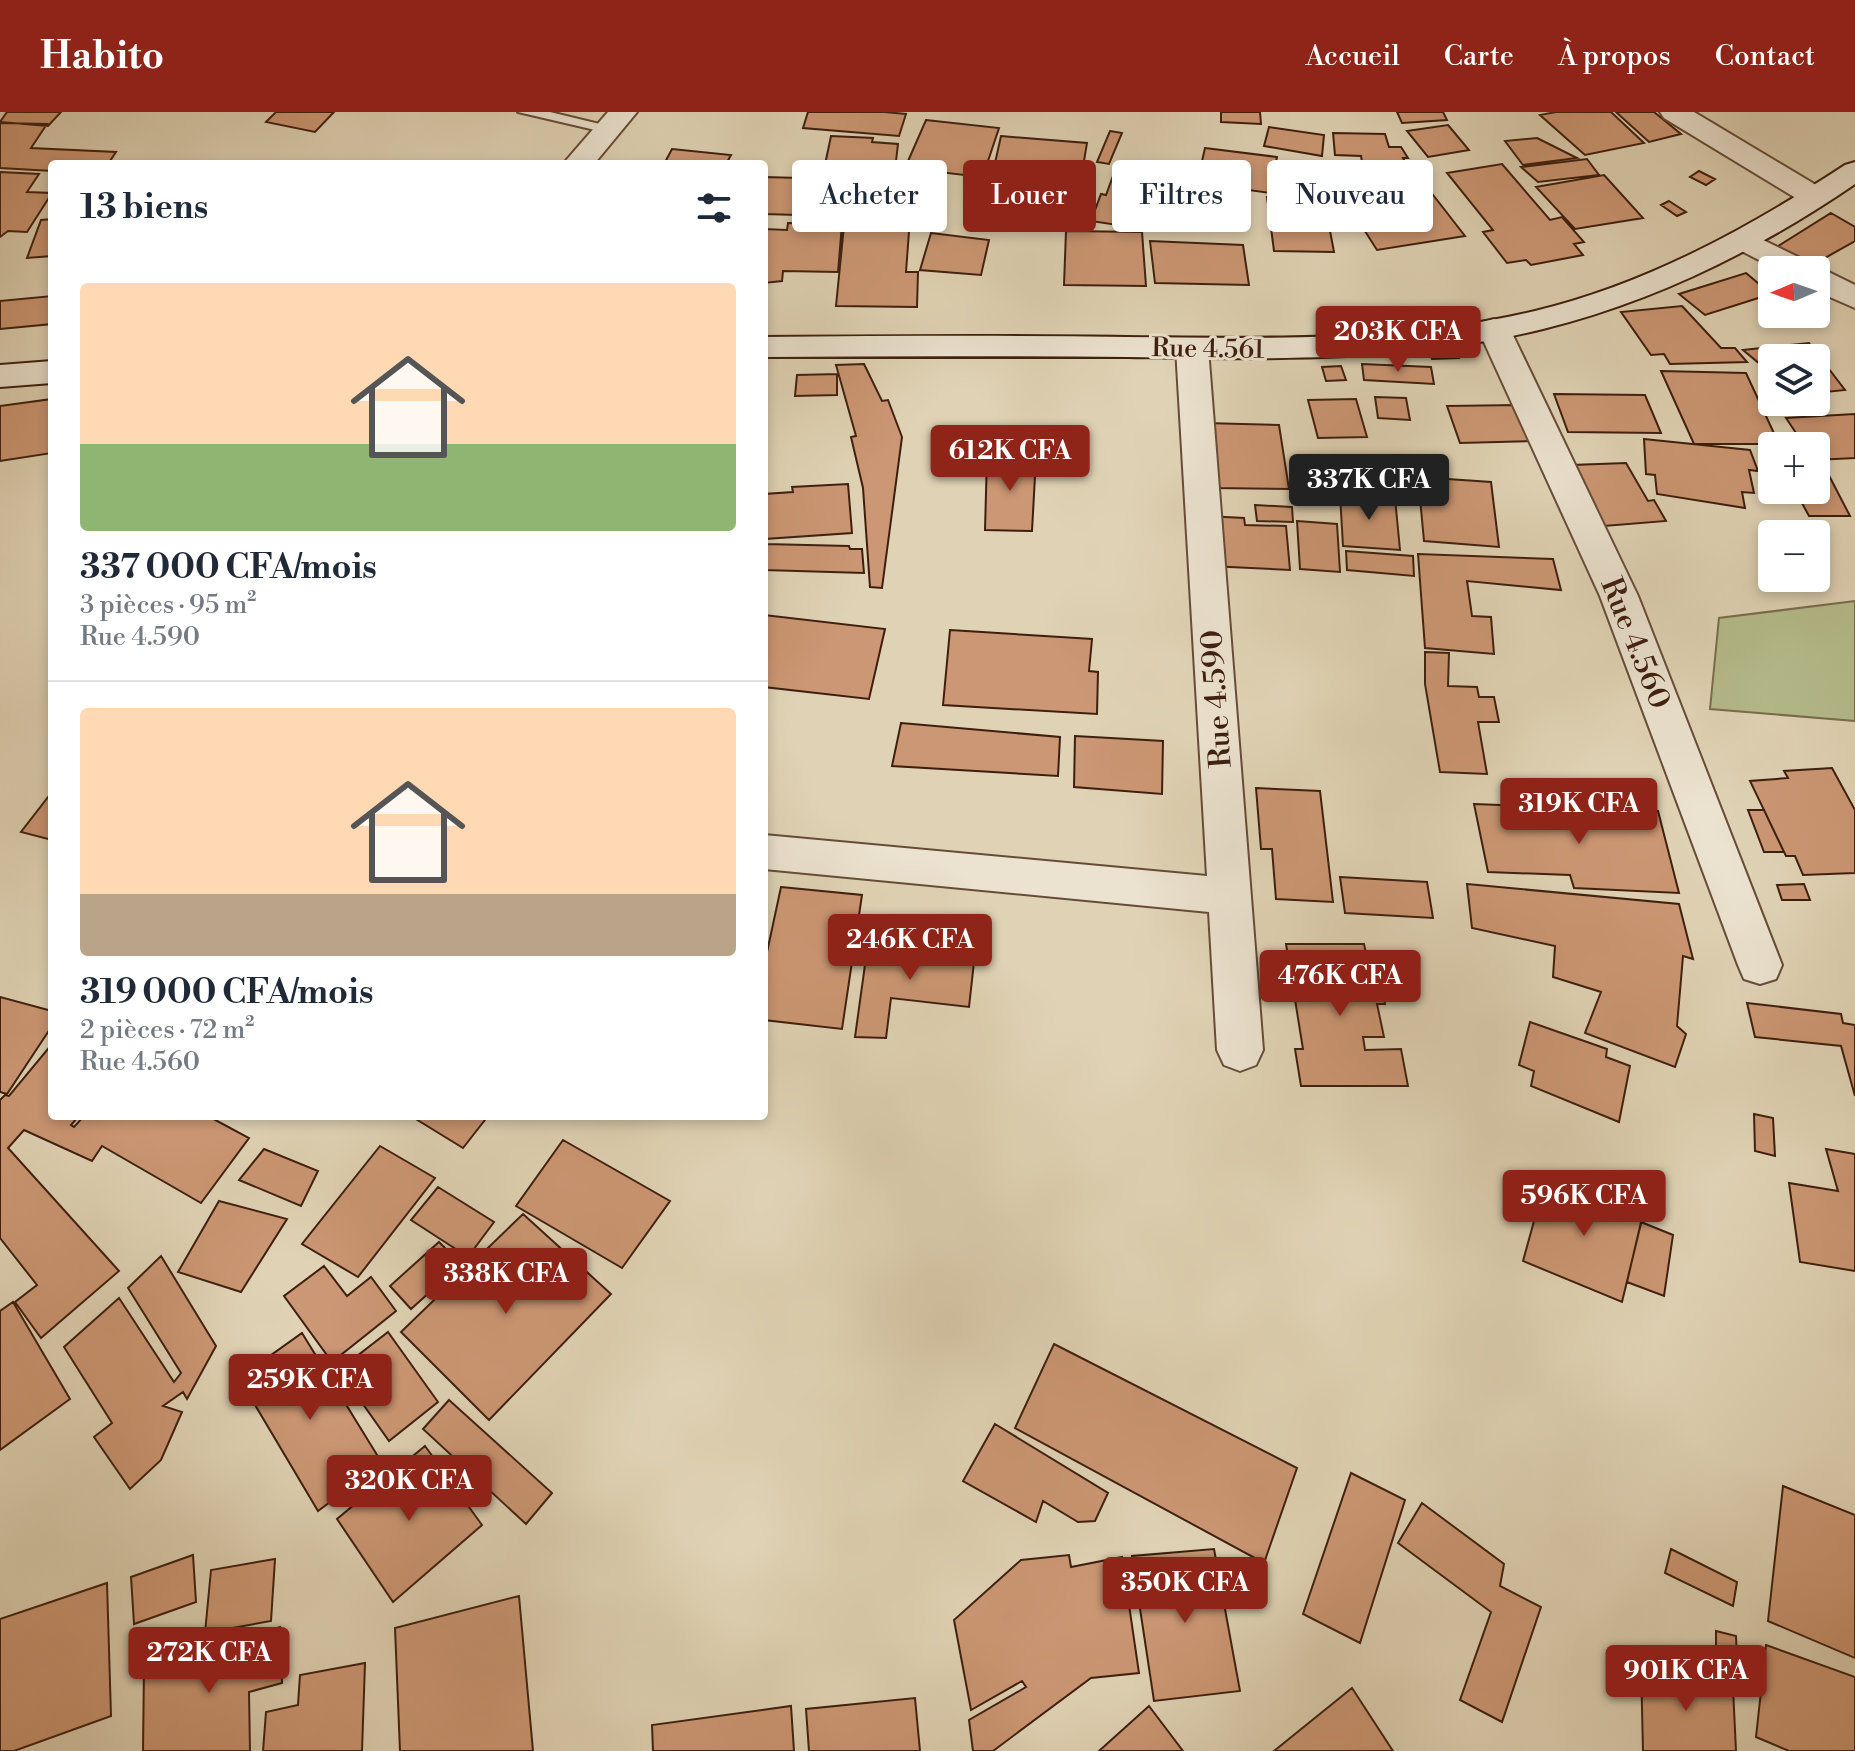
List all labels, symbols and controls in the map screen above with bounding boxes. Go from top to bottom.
text: Habito [40,33,164,80]
text: Accueil [1305,39,1400,74]
text: Carte [1444,39,1514,74]
text: À propos [1558,39,1671,74]
text: Contact [1715,39,1815,74]
chip: Acheter [792,160,947,232]
chip: Louer [963,160,1096,232]
chip: Filtres [1112,160,1251,232]
chip: Nouveau [1267,160,1433,232]
icon: filters [692,186,736,230]
text: 13 biens [80,187,208,229]
north arrow [1758,256,1830,328]
map controls [1758,256,1830,592]
pin: 203K CFA [1315,306,1481,374]
text: 203K CFA [1334,316,1462,348]
street label: Rue 4.561 [1151,332,1265,366]
icon: home [336,335,480,479]
button: layers [1758,344,1830,416]
pin: 612K CFA [927,425,1093,493]
button: + [1758,432,1830,504]
text: 612K CFA [949,435,1071,467]
pin: 337K CFA [1286,454,1452,522]
text: 337K CFA [1307,464,1431,496]
button: − [1758,520,1830,592]
text: 337 000 CFA/mois [80,547,377,589]
street label: Rue 4.560 [1592,572,1679,715]
text: 3 pièces · 95 m² [80,589,256,621]
text: Rue 4.590 [80,621,200,653]
street label: Rue 4.590 [1193,629,1241,769]
icon: home [336,760,480,904]
pin: 319K CFA [1496,778,1662,846]
text: 319K CFA [1518,788,1640,820]
pin: 246K CFA [827,914,993,982]
text: 246K CFA [846,924,974,956]
pin: 476K CFA [1257,950,1423,1018]
text: 476K CFA [1278,960,1402,992]
text: 319 000 CFA/mois [80,972,374,1014]
text: 2 pièces · 72 m² [80,1014,254,1046]
text: Rue 4.560 [80,1046,200,1078]
pin: 596K CFA [1501,1170,1667,1238]
text: 596K CFA [1521,1180,1647,1212]
pin: 338K CFA [423,1248,589,1316]
text: 338K CFA [443,1258,569,1290]
pin: 259K CFA [227,1354,393,1422]
text: 259K CFA [247,1364,373,1396]
pin: 320K CFA [326,1455,492,1523]
text: 320K CFA [345,1465,473,1497]
pin: 350K CFA [1102,1557,1268,1625]
text: 350K CFA [1121,1567,1249,1599]
pin: 272K CFA [126,1627,292,1695]
text: 272K CFA [146,1637,272,1669]
pin: 901K CFA [1603,1645,1769,1713]
text: 901K CFA [1624,1655,1748,1687]

